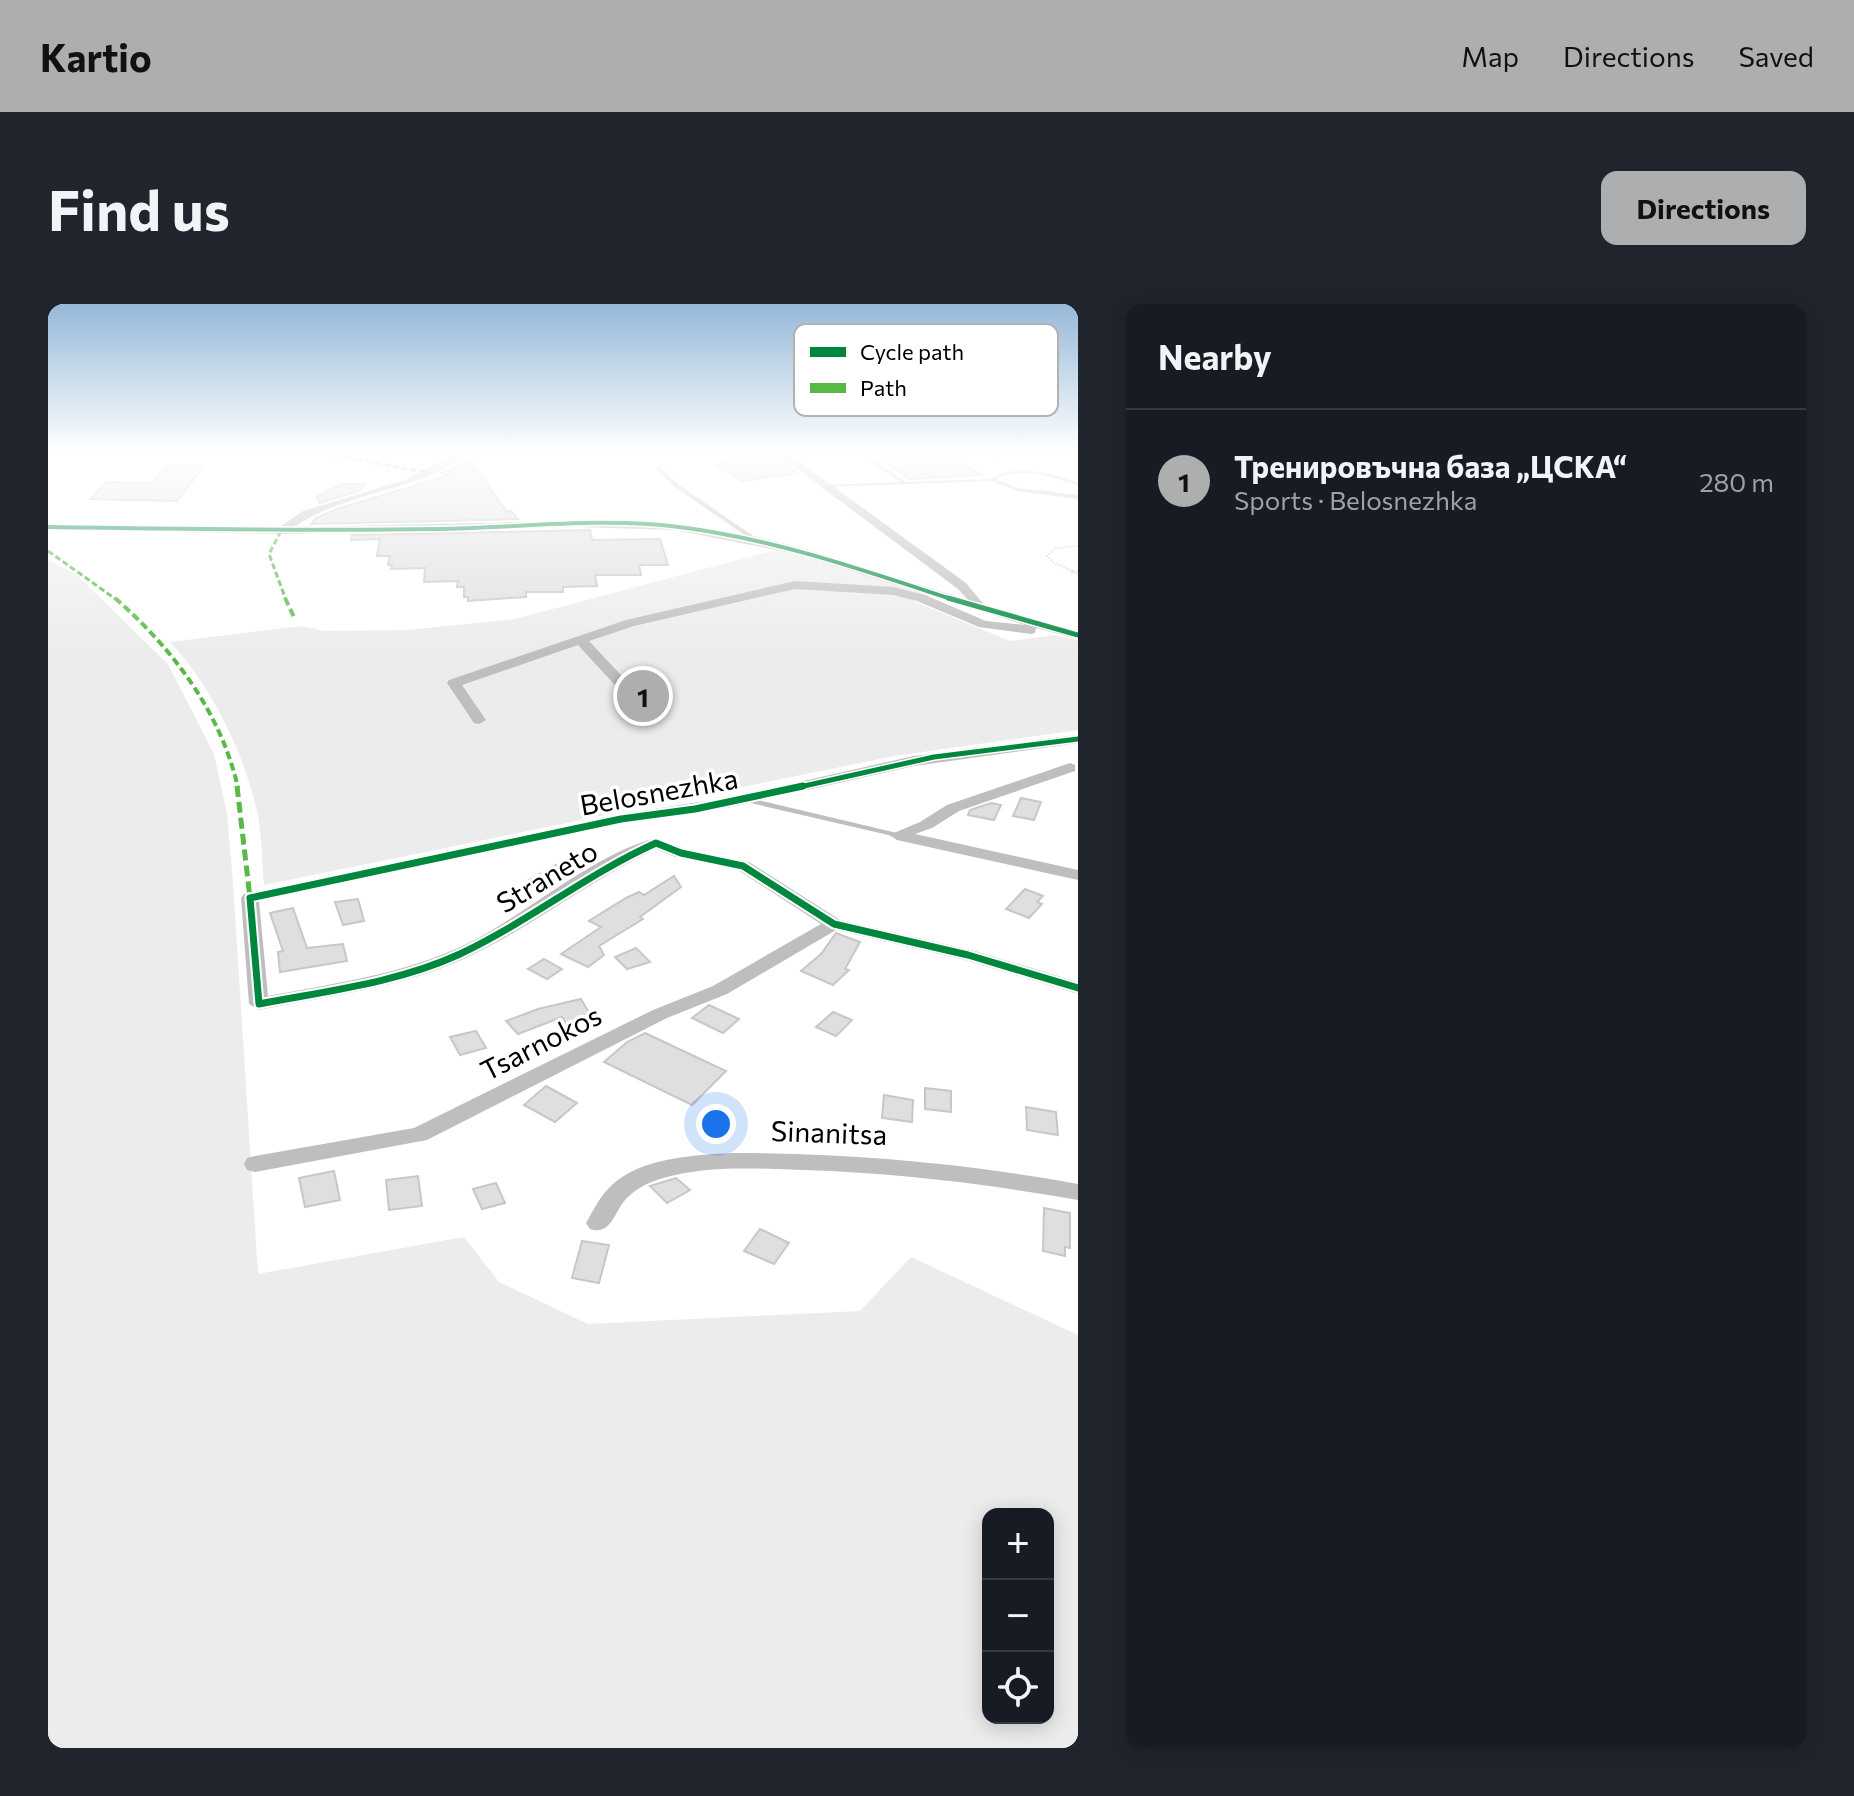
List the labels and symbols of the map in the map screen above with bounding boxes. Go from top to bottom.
legend [794,324,1058,416]
text: Cycle path [860,338,964,365]
text: Path [860,374,907,401]
pin: 1 [617,666,669,726]
street label: Belosnezhka [577,760,740,822]
street label: Straneto [490,833,603,920]
street label: Tsarnokos [474,997,607,1087]
your location [696,1104,736,1144]
street label: Sinanitsa [770,1113,888,1151]

